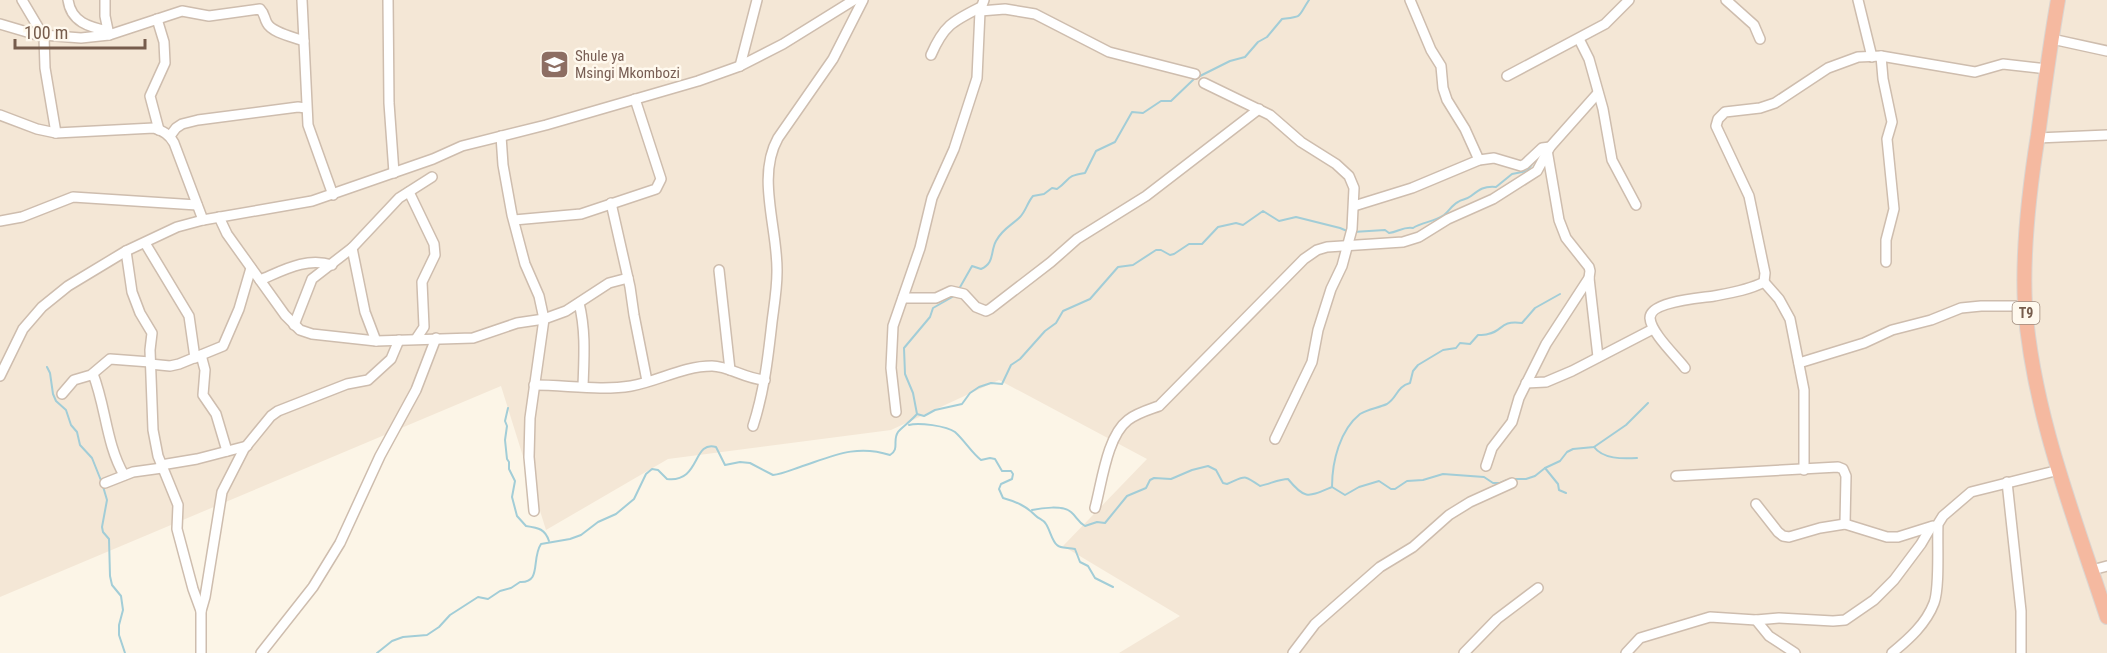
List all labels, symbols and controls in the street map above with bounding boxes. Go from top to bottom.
scale bar [15,12,146,50]
text: 100 m [24,22,68,43]
place label: Shule ya Msingi Mkombozi [575,47,680,82]
school or university icon: Shule ya Msingi Mkombozi [538,49,570,81]
road number: T9 [2012,302,2040,324]

